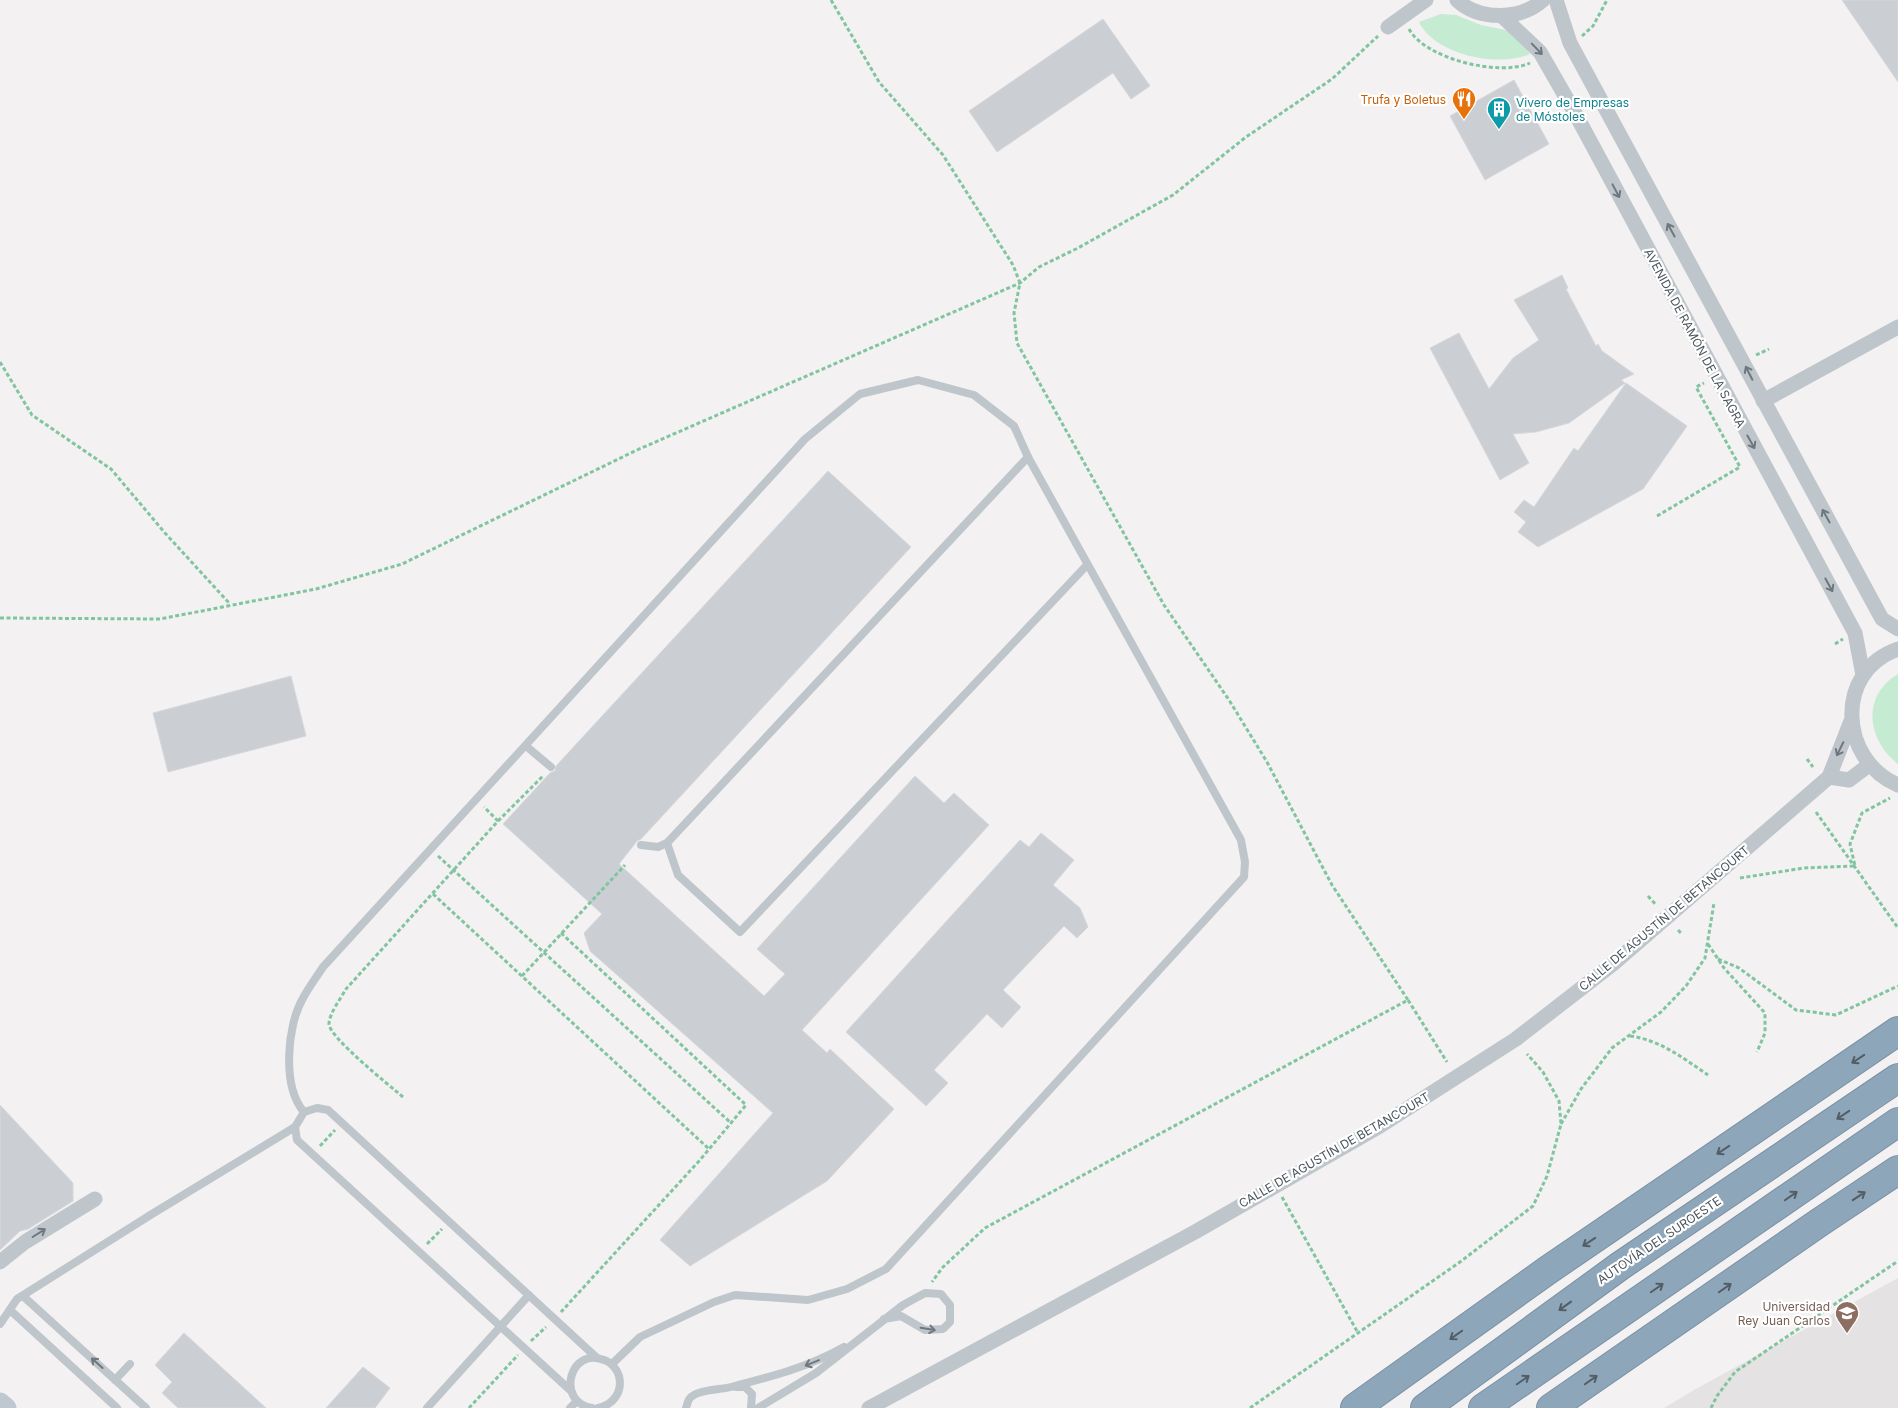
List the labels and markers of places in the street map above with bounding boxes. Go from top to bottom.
restaurant icon: Trufa y Boletus [1451,86,1477,120]
place label: Trufa y Boletus [1361,92,1446,107]
place label: Vivero de Empresas de Móstoles [1516,95,1629,124]
building icon: Vivero de Empresas de Móstoles [1486,96,1512,130]
place label: Universidad Rey Juan Carlos [1738,1299,1830,1328]
school or university icon: Universidad Rey Juan Carlos [1834,1300,1860,1334]

